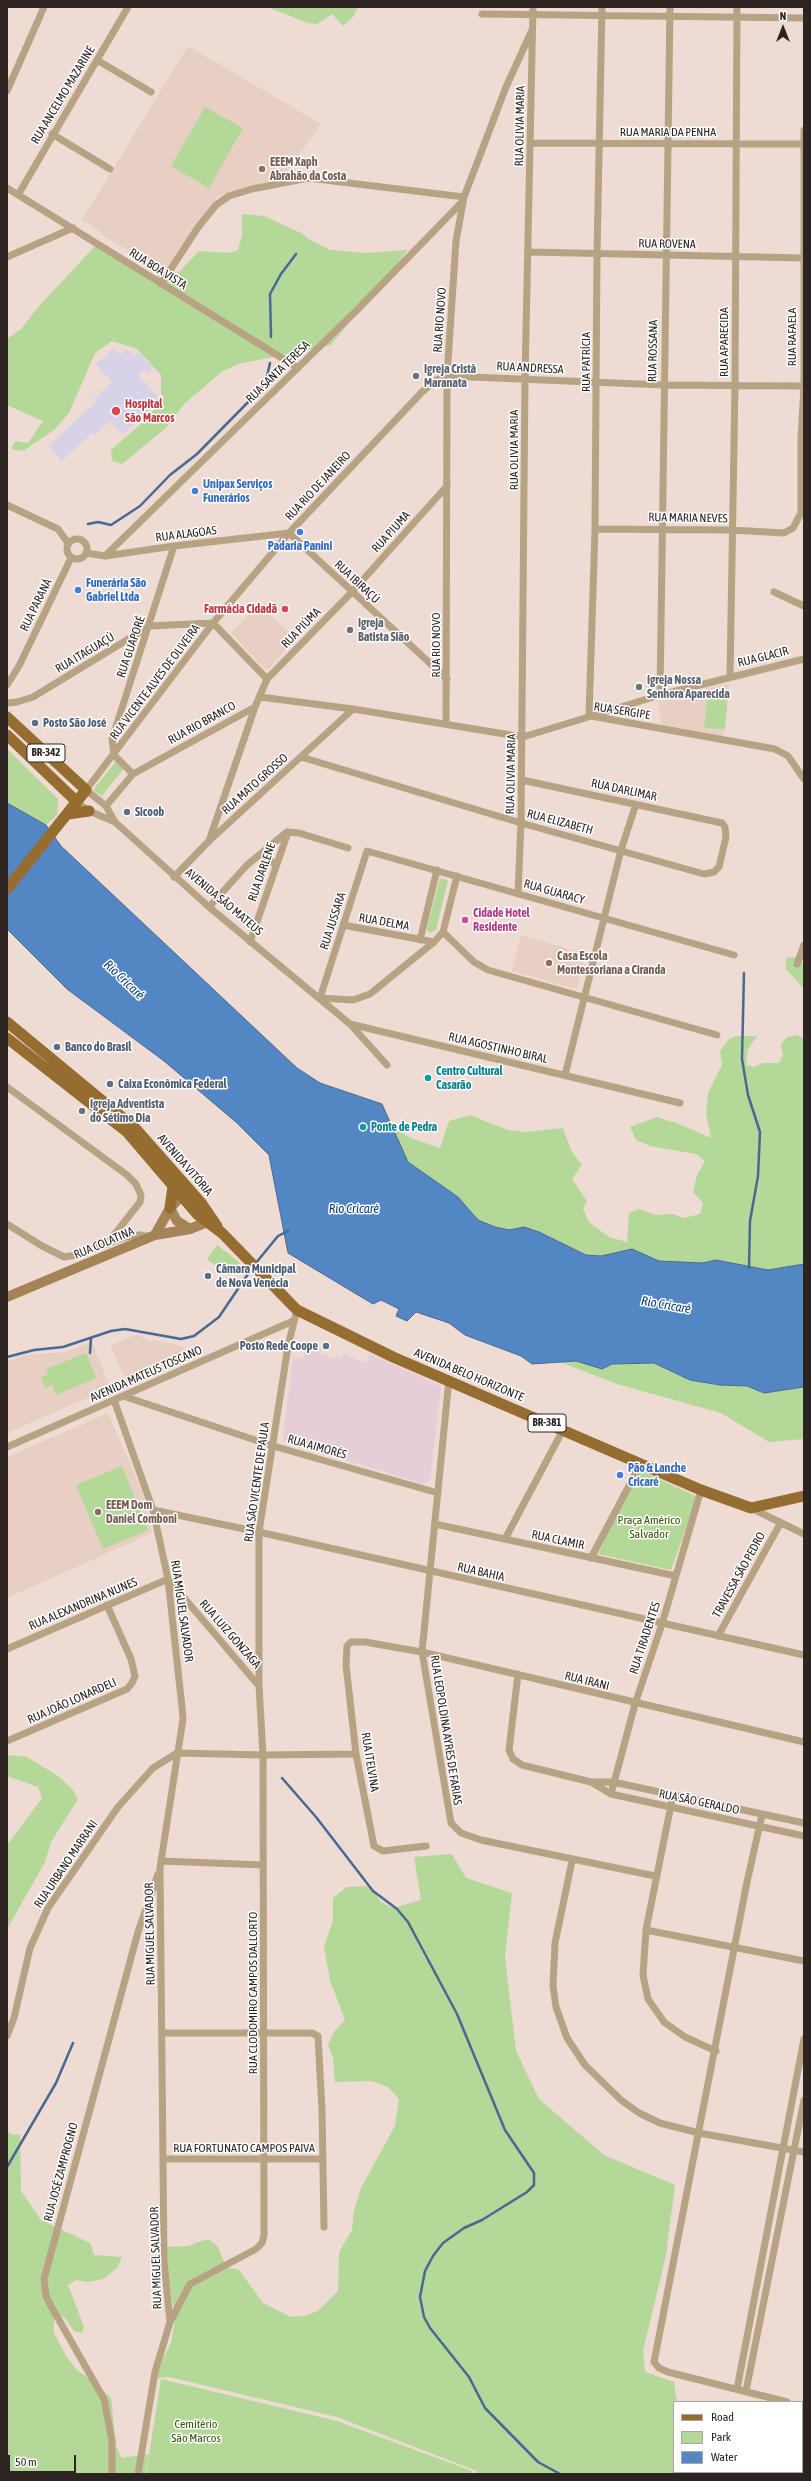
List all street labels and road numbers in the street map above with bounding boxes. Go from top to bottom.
street label: RUA ANCELMO MAZARINE [28,43,98,147]
street label: RUA OLIVIA MARIA [512,86,528,166]
street label: RUA MARIA DA PENHA [620,125,716,139]
street label: RUA ROVENA [638,236,696,252]
street label: RUA BOA VISTA [126,246,190,292]
street label: RUA RIO NOVO [431,287,449,353]
street label: RUA APARECIDA [717,307,731,377]
street label: RUA RAFAELA [785,308,799,366]
street label: RUA ROSSANA [645,320,661,382]
street label: RUA PATRÍCIA [579,332,593,392]
street label: RUA SANTA TERESA [243,338,313,406]
street label: RUA ANDRESSA [496,359,564,377]
street label: RUA OLIVIA MARIA [507,410,521,490]
street label: RUA RIO DE JANEIRO [282,448,354,524]
street label: RUA PIUMA [369,508,413,556]
street label: RUA MARIA NEVES [648,510,728,526]
street label: RUA ALAGOAS [155,523,217,545]
street label: RUA IBIRAÇÚ [331,557,383,607]
street label: RUA PARANÁ [17,576,55,634]
street label: RUA PIÚMA [278,605,324,651]
street label: RUA RIO NOVO [429,612,443,678]
street label: RUA GUAPORÉ [114,614,148,680]
street label: RUA VICENTE ALVES DE OLIVEIRA [107,621,203,743]
street label: RUA ITAGUAÇÚ [53,630,117,676]
street label: RUA GLACIR [736,644,790,670]
street label: RUA RIO BRANCO [166,698,238,748]
street label: RUA SERGIPE [593,699,651,723]
street label: RUA OLIVIA MARIA [503,734,519,814]
road number: BR-342 [27,744,65,762]
street label: RUA MATO GROSSO [219,751,291,817]
street label: RUA DARLIMAR [590,776,658,804]
street label: RUA ELIZABETH [525,806,595,838]
street label: RUA DARLENE [245,841,279,903]
street label: AVENIDA SÃO MATEUS [182,865,266,939]
street label: RUA GUARACY [522,876,586,908]
street label: RUA JUSSARA [317,891,349,951]
street label: RUA DELMA [358,910,410,934]
street label: RUA AGOSTINHO BIRAL [447,1030,549,1066]
street label: AVENIDA VITÓRIA [154,1131,216,1199]
street label: RUA COLATINA [72,1224,136,1262]
street label: AVENIDA MATEUS TOSCANO [88,1343,204,1405]
street label: AVENIDA BELO HORIZONTE [412,1345,526,1405]
road number: BR-381 [528,1414,566,1432]
street label: RUA SÃO VICENTE DE PAULA [241,1421,273,1543]
street label: RUA AIMORÉS [286,1432,348,1462]
street label: RUA CLAMIR [530,1527,586,1553]
street label: TRAVESSA SÃO PEDRO [710,1530,768,1620]
street label: RUA MIGUEL SALVADOR [168,1559,196,1663]
street label: RUA BAHIA [456,1560,506,1584]
street label: RUA ALEXANDRINA NUNES [27,1575,139,1633]
street label: RUA LUIZ GONZAGA [196,1597,264,1671]
street label: RUA TIRADENTES [627,1600,663,1676]
street label: RUA LEOPOLDINA AYRES DE FARIAS [427,1654,465,1806]
street label: RUA IRANI [563,1668,611,1694]
street label: RUA JOÃO LONARDELI [25,1675,119,1727]
street label: RUA ITELVINA [358,1731,382,1793]
street label: RUA SÃO GERALDO [657,1786,741,1818]
street label: RUA URBANO MARRANI [31,1817,101,1911]
street label: RUA MIGUEL SALVADOR [142,1883,158,1985]
street label: RUA CLODOMIRO CAMPOS DALLORTO [246,1912,260,2074]
street label: RUA JOSÉ ZAMPROGNO [41,2121,81,2223]
street label: RUA FORTUNATO CAMPOS PAIVA [173,2141,315,2155]
street label: RUA MIGUEL SALVADOR [147,2206,165,2310]

